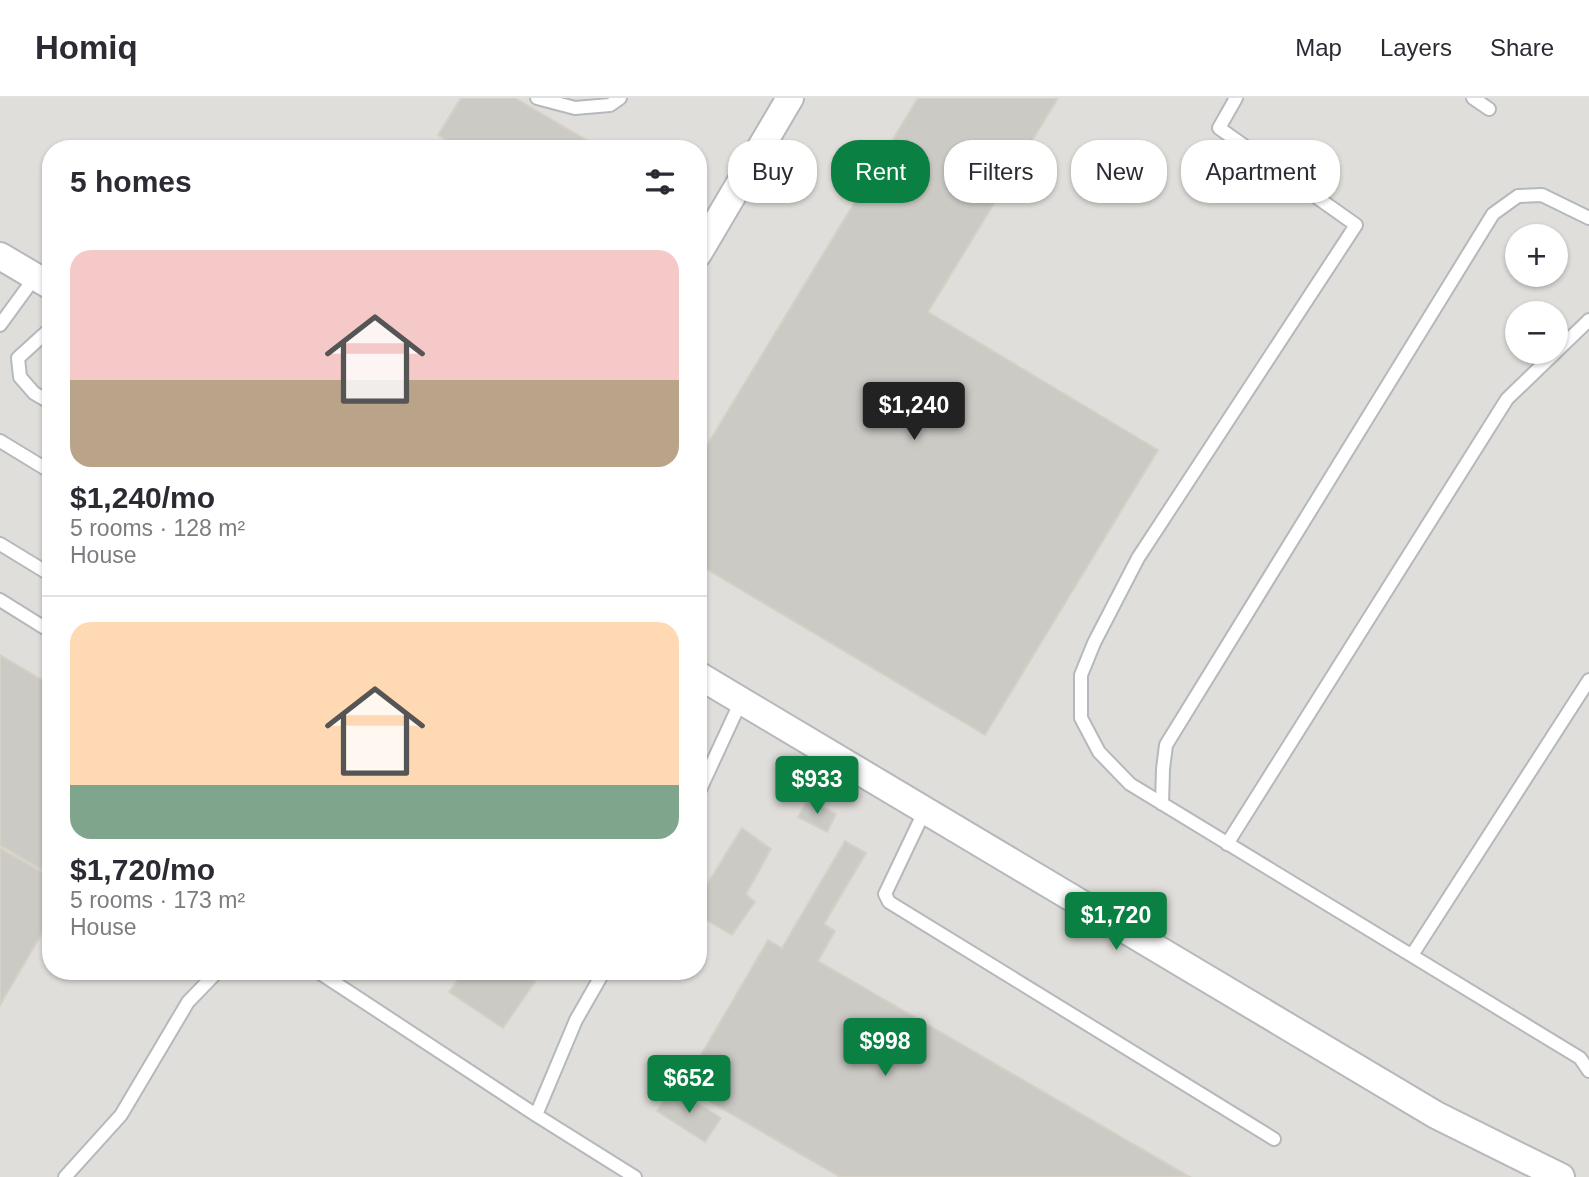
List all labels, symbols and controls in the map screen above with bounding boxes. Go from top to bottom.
text: Homiq [35,29,138,66]
text: Map [1295,34,1342,61]
text: Layers [1380,34,1452,61]
text: Share [1490,34,1554,61]
chip: Buy [728,140,817,203]
chip: Rent [831,140,930,203]
chip: Filters [944,140,1057,203]
chip: New [1071,140,1167,203]
chip: Apartment [1181,140,1340,203]
icon: filters [641,163,679,201]
text: 5 homes [70,165,192,198]
map controls [1505,224,1568,364]
button: + [1505,224,1568,287]
icon: home [312,296,438,422]
button: − [1505,301,1568,364]
pin: $1,240 [857,382,971,442]
text: $1,240 [879,392,949,418]
text: $1,240/mo [70,481,215,514]
text: 5 rooms · 128 m² [70,515,245,541]
text: House [70,542,136,568]
icon: home [312,668,438,794]
pin: $933 [776,756,858,816]
text: $933 [791,766,843,792]
text: $1,720/mo [70,853,215,886]
text: 5 rooms · 173 m² [70,887,245,913]
pin: $1,720 [1059,892,1173,952]
text: $1,720 [1081,902,1151,928]
text: House [70,914,136,940]
pin: $998 [844,1018,926,1078]
text: $998 [859,1028,911,1054]
pin: $652 [648,1056,730,1115]
text: $652 [663,1065,715,1091]

